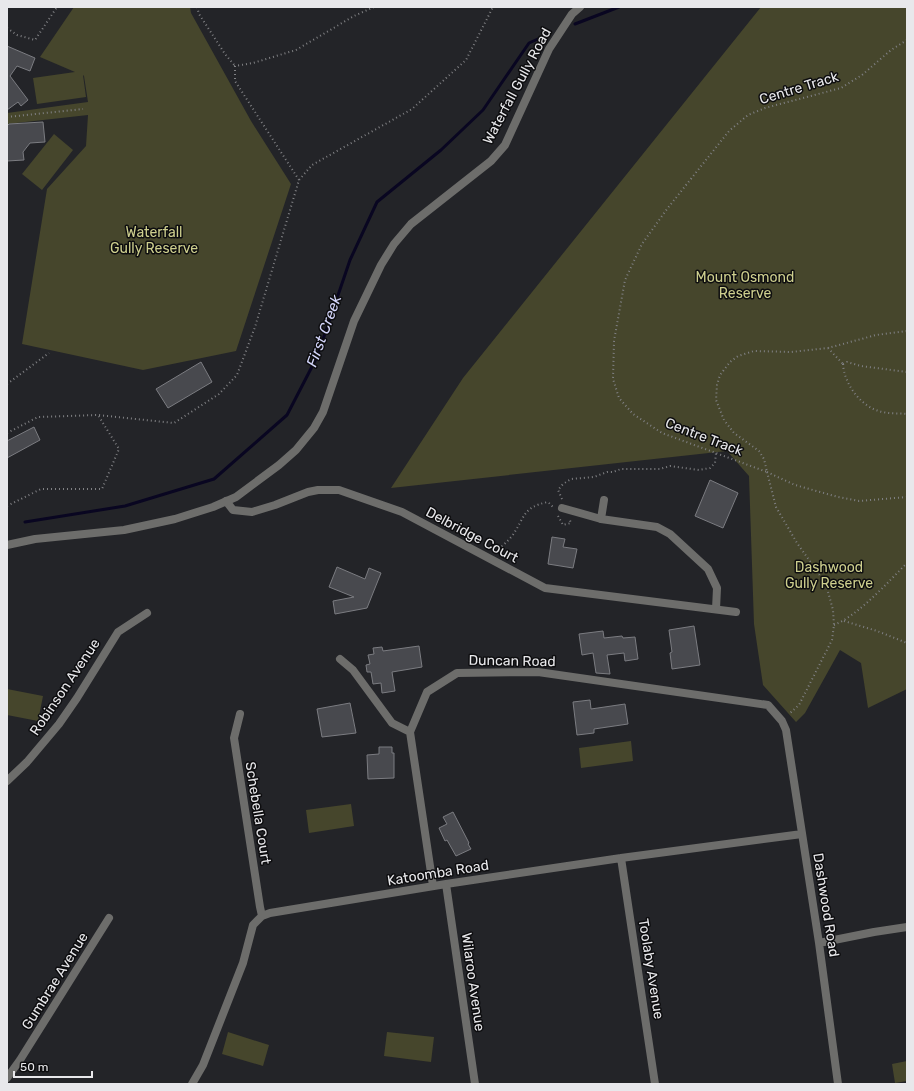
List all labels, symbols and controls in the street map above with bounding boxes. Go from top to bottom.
street label: Waterfall Gully Road [479,25,555,147]
street label: Centre Track [757,68,841,108]
park label: Waterfall Gully Reserve [110,224,198,257]
park label: Mount Osmond Reserve [696,269,794,302]
water label: First Creek [303,292,345,369]
street label: Centre Track [663,414,746,460]
street label: Delbridge Court [423,503,522,567]
park label: Dashwood Gully Reserve [785,559,873,592]
street label: Robinson Avenue [26,635,104,739]
street label: Duncan Road [468,652,556,670]
street label: Schebella Court [242,761,275,866]
street label: Dashwood Road [809,852,843,958]
street label: Katoomba Road [386,857,490,889]
street label: Toolaby Avenue [635,918,667,1021]
street label: Gumbrae Avenue [18,929,92,1033]
street label: Wilaroo Avenue [458,932,488,1032]
scale bar [14,1053,92,1079]
text: 50 m [20,1060,48,1074]

